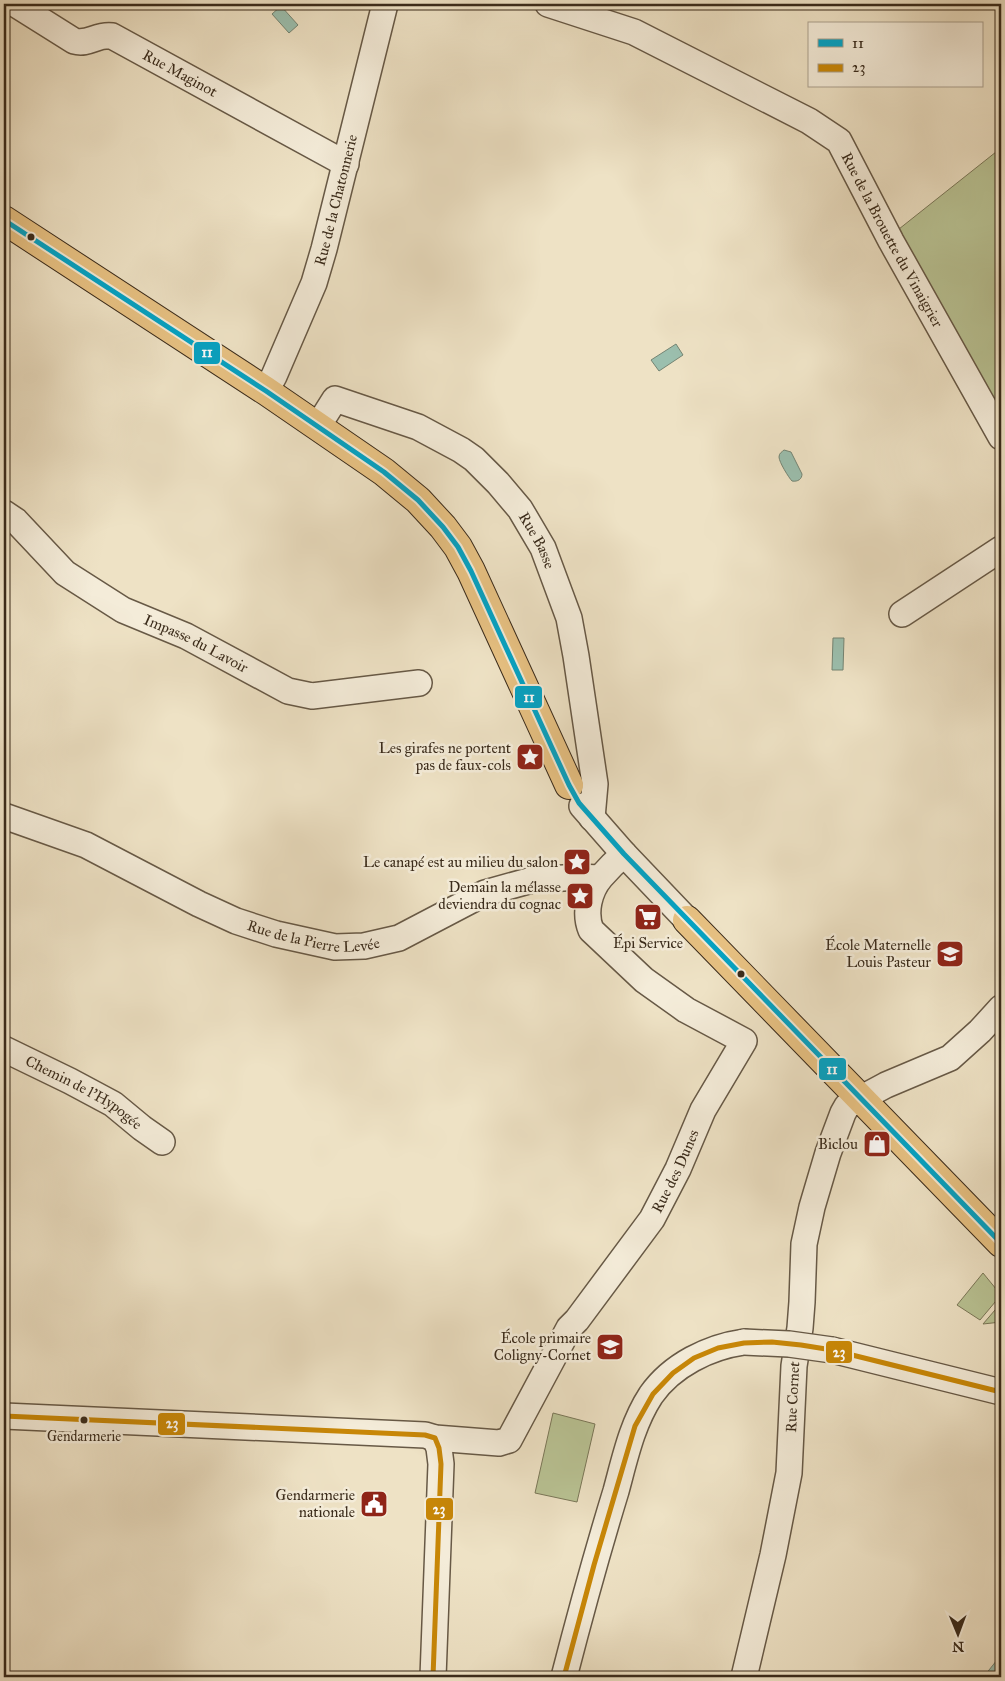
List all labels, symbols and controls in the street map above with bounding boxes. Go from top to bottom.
legend [808,22,982,88]
text: 11 [852,34,864,52]
street label: Rue Maginot [140,46,221,101]
text: 23 [852,58,865,76]
street label: Rue de la Chatonnerie [311,133,361,268]
street label: Rue de la Brouette du Vinaigrier [837,149,947,331]
unlabelled marker [26,232,36,242]
line badge: 11 [193,341,221,365]
text: 11 [201,344,213,361]
street label: Rue Basse [515,509,559,571]
street label: Impasse du Lavoir [141,611,251,677]
line badge: 11 [514,685,543,709]
text: 11 [523,689,535,706]
place label: Les girafes ne portent pas de faux-cols [379,739,512,774]
place icon: Les girafes ne portent pas de faux-cols [515,742,545,772]
place icon: Le canapé est au milieu du salon [562,847,592,877]
place label: Le canapé est au milieu du salon [363,853,558,871]
place label: Demain la mélasse deviendra du cognac [438,878,561,913]
place icon: Demain la mélasse deviendra du cognac [565,881,595,911]
supermarket icon: Épi Service [633,902,663,932]
street label: Rue de la Pierre Levée [245,916,381,956]
place label: Épi Service [613,933,683,952]
place label: École Maternelle Louis Pasteur [825,935,931,971]
school or university icon: École Maternelle Louis Pasteur [935,939,965,969]
unlabelled marker [736,969,746,979]
street label: Chemin de l'Hypogée [23,1052,146,1133]
line badge: 11 [818,1057,847,1081]
text: 11 [826,1061,838,1078]
street label: Rue des Dunes [648,1127,703,1216]
shop icon: Biclou [862,1129,892,1159]
place label: Biclou [818,1135,858,1153]
place label: École primaire Coligny-Cornet [494,1328,592,1364]
school or university icon: École primaire Coligny-Cornet [595,1332,625,1362]
line badge: 23 [825,1340,853,1364]
text: 23 [833,1344,846,1362]
street label: Rue Cornet [782,1359,804,1433]
line badge: 23 [157,1412,186,1436]
marker: Gendarmerie [79,1415,89,1425]
text: 23 [166,1415,179,1433]
place label: Gendarmerie [47,1428,121,1445]
place label: Gendarmerie nationale [275,1486,355,1521]
public building icon: Gendarmerie nationale [359,1489,389,1519]
line badge: 23 [425,1497,454,1521]
text: 23 [433,1501,446,1519]
north arrow [932,1608,982,1658]
text: N [952,1638,964,1655]

